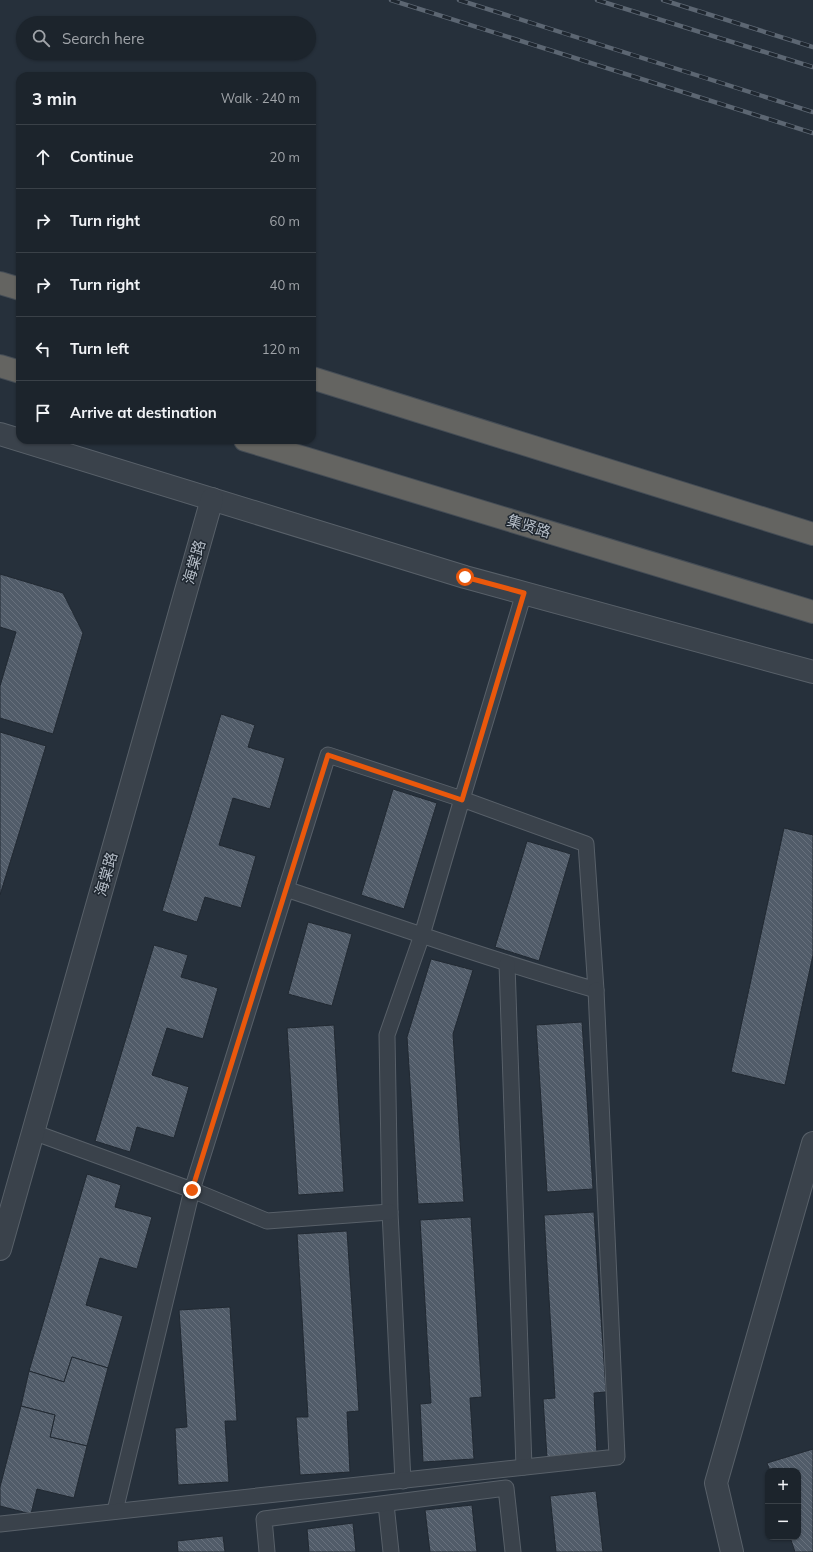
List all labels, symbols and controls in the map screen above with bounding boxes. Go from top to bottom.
search box [16,16,316,60]
icon: search [30,27,52,49]
text: Search here [62,29,144,48]
text: 3 min [32,88,77,109]
text: Walk · 240 m [221,90,300,106]
icon: ahead [32,146,54,168]
text: Continue [70,147,133,166]
text: 20 m [270,149,300,165]
icon: right [32,210,54,232]
text: Turn right [70,211,140,230]
text: 60 m [270,213,300,229]
icon: right [32,274,54,296]
text: Turn right [70,275,140,294]
text: 40 m [270,277,300,293]
icon: left [32,338,54,360]
text: Turn left [70,339,129,358]
text: 120 m [262,341,300,357]
icon: arrive [32,402,54,424]
text: Arrive at destination [70,403,217,422]
street label: 集贤路 [505,510,553,542]
street label: 海棠路 [179,538,209,586]
route start [456,568,474,586]
street label: 海棠路 [91,850,121,898]
route end [183,1181,201,1199]
map controls [765,1468,801,1540]
button: + [765,1468,801,1504]
button: − [765,1504,801,1540]

